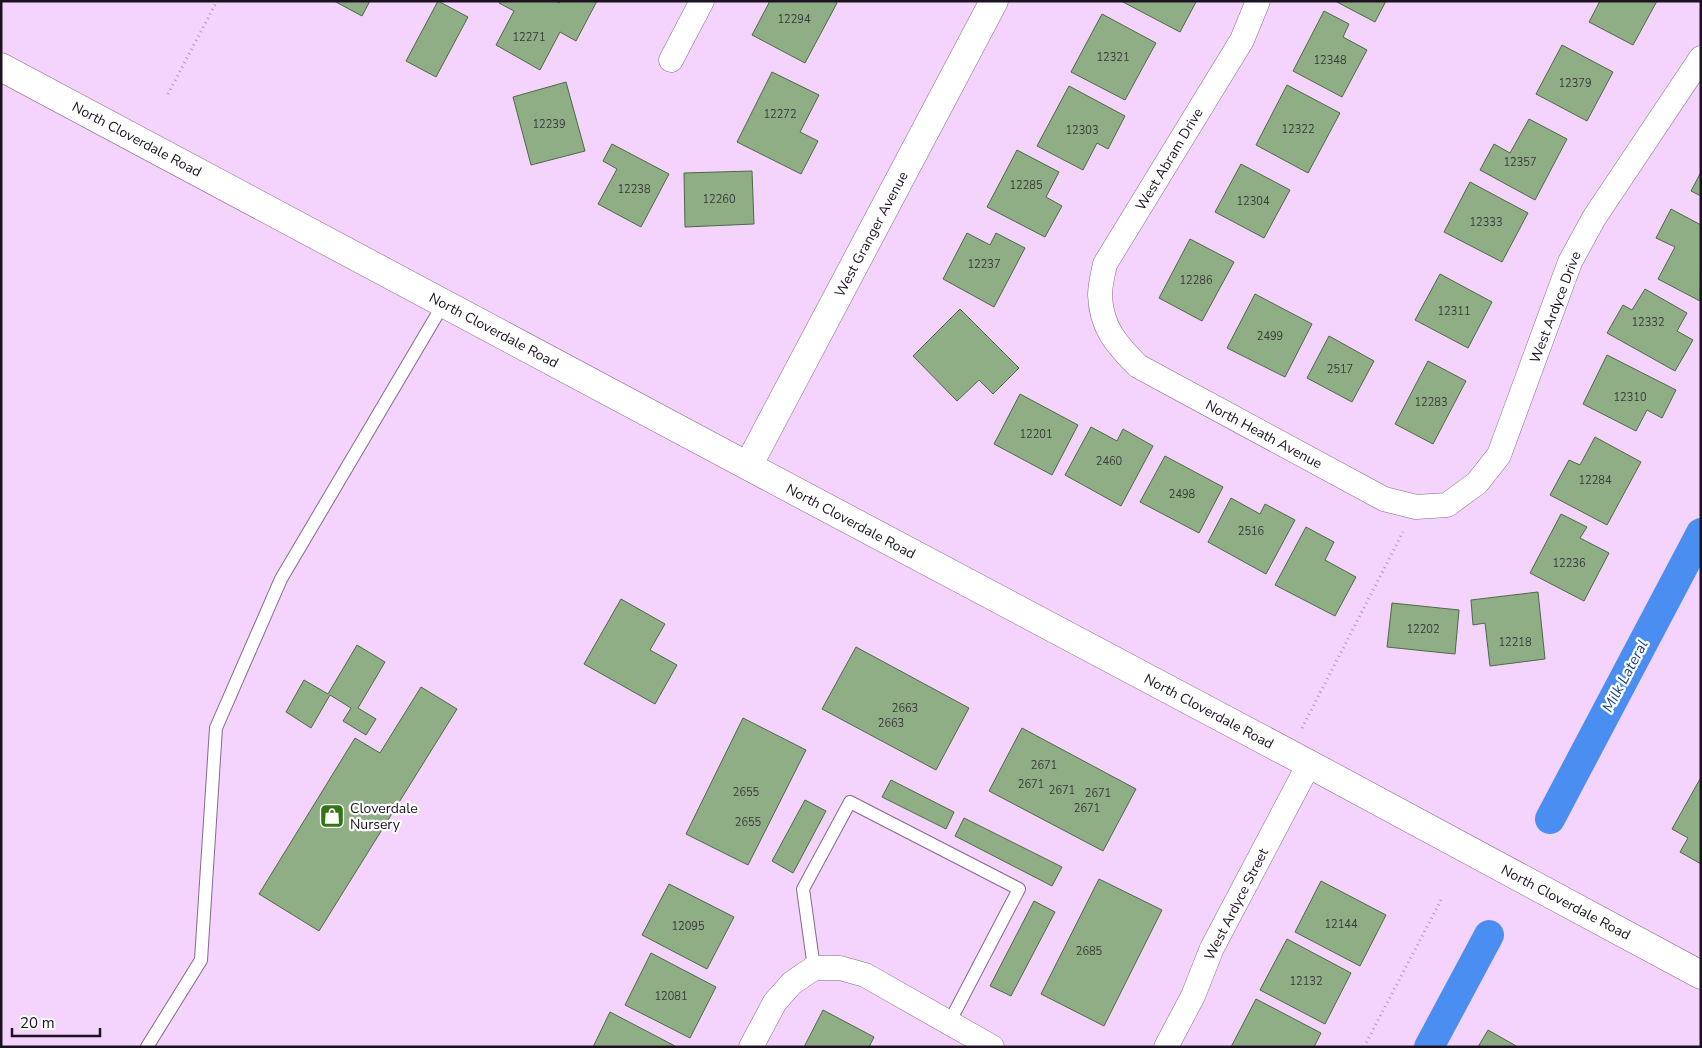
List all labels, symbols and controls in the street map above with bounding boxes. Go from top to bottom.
house number: 12294 [778,12,811,27]
house number: 12271 [513,30,546,45]
house number: 12321 [1097,50,1130,65]
house number: 12348 [1314,53,1347,68]
house number: 12379 [1559,76,1592,91]
street label: North Cloverdale Road [69,97,205,182]
street label: West Abram Drive [1131,104,1208,214]
house number: 12272 [764,107,797,122]
house number: 12239 [533,117,566,132]
house number: 12322 [1282,122,1315,137]
house number: 12303 [1066,123,1099,138]
house number: 12357 [1504,155,1537,170]
street label: West Granger Avenue [830,168,913,300]
house number: 12285 [1010,178,1043,193]
house number: 12238 [618,182,651,197]
house number: 12260 [703,192,736,207]
house number: 12304 [1237,194,1270,209]
house number: 12333 [1470,215,1503,230]
street label: West Ardyce Drive [1525,249,1586,366]
house number: 12237 [968,257,1001,272]
house number: 12286 [1180,273,1213,288]
street label: North Cloverdale Road [426,288,562,373]
house number: 12311 [1438,304,1471,319]
house number: 12332 [1632,315,1665,330]
house number: 2499 [1257,329,1283,344]
house number: 2517 [1327,362,1353,377]
house number: 12310 [1614,390,1647,405]
house number: 12283 [1415,395,1448,410]
street label: North Heath Avenue [1202,396,1325,473]
house number: 12201 [1020,427,1053,442]
house number: 2460 [1096,454,1123,469]
house number: 12284 [1579,473,1612,488]
street label: North Cloverdale Road [783,479,919,564]
house number: 2498 [1169,487,1196,502]
house number: 2516 [1238,524,1265,539]
house number: 12236 [1553,556,1586,571]
house number: 12202 [1407,622,1440,637]
house number: 12218 [1499,635,1532,650]
water label: Milk Lateral [1598,636,1652,716]
street label: North Cloverdale Road [1141,669,1277,754]
house number: 2663 [892,701,918,716]
house number: 2663 [878,716,904,731]
house number: 2671 [1031,758,1057,773]
house number: 2671 [1018,777,1044,792]
house number: 2671 [1049,783,1075,798]
house number: 2655 [733,785,760,800]
house number: 2671 [1085,786,1111,801]
place label: Cloverdale Nursery [350,799,418,834]
house number: 2671 [1074,801,1100,816]
shop icon: Cloverdale Nursery [319,803,345,829]
house number: 2655 [735,815,762,830]
street label: West Ardyce Street [1200,845,1273,963]
street label: North Cloverdale Road [1498,860,1634,945]
house number: 12144 [1325,917,1358,932]
house number: 12095 [672,919,705,934]
house number: 2685 [1076,944,1103,959]
house number: 12132 [1290,974,1323,989]
house number: 12081 [655,989,688,1004]
scale bar [12,1006,100,1038]
text: 20 m [20,1013,55,1033]

